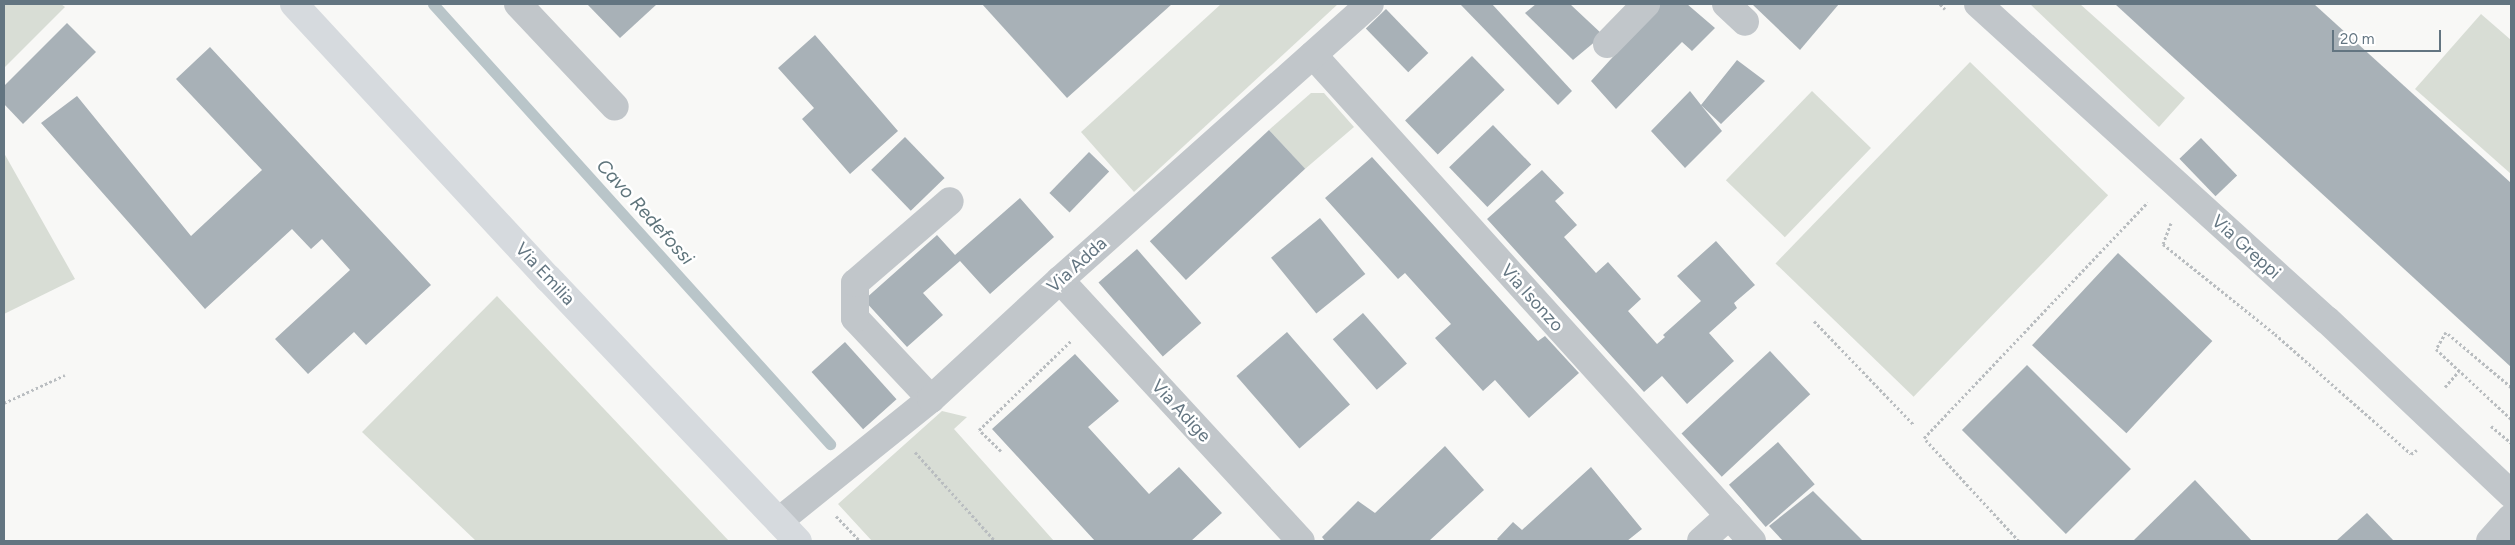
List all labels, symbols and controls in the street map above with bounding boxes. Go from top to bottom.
scale bar [2335,20,2444,52]
text: 20 m [2340,30,2374,48]
water label: Cavo Redefossi [592,154,698,270]
street label: Via Greppi [2207,210,2285,284]
street label: Via Adda [1043,233,1111,297]
street label: Via Emilia [511,238,579,310]
street label: Via Isonzo [1496,260,1568,336]
street label: Via Adige [1147,375,1215,447]

